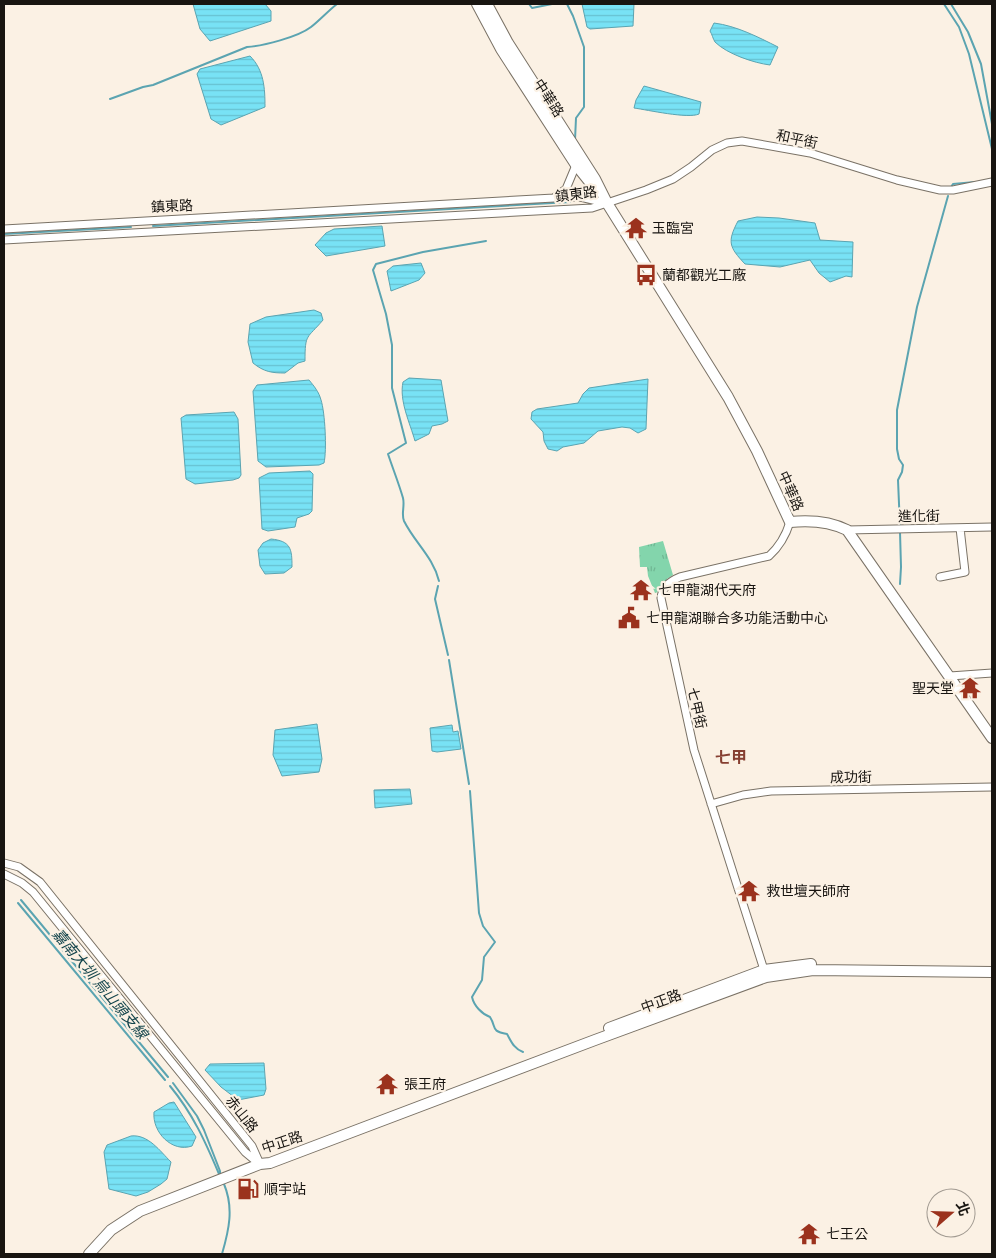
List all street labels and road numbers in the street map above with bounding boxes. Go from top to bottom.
street label: 中華路 [531,75,568,120]
street label: 和平街 [775,126,819,151]
street label: 鎮東路 [554,183,598,204]
street label: 鎮東路 [151,196,193,215]
street label: 中華路 [775,468,808,513]
street label: 進化街 [898,507,940,524]
street label: 七甲街 [684,686,710,730]
street label: 成功街 [830,768,872,785]
street label: 中正路 [638,985,683,1016]
street label: 赤山路 [223,1092,262,1135]
street label: 中正路 [259,1127,304,1156]

